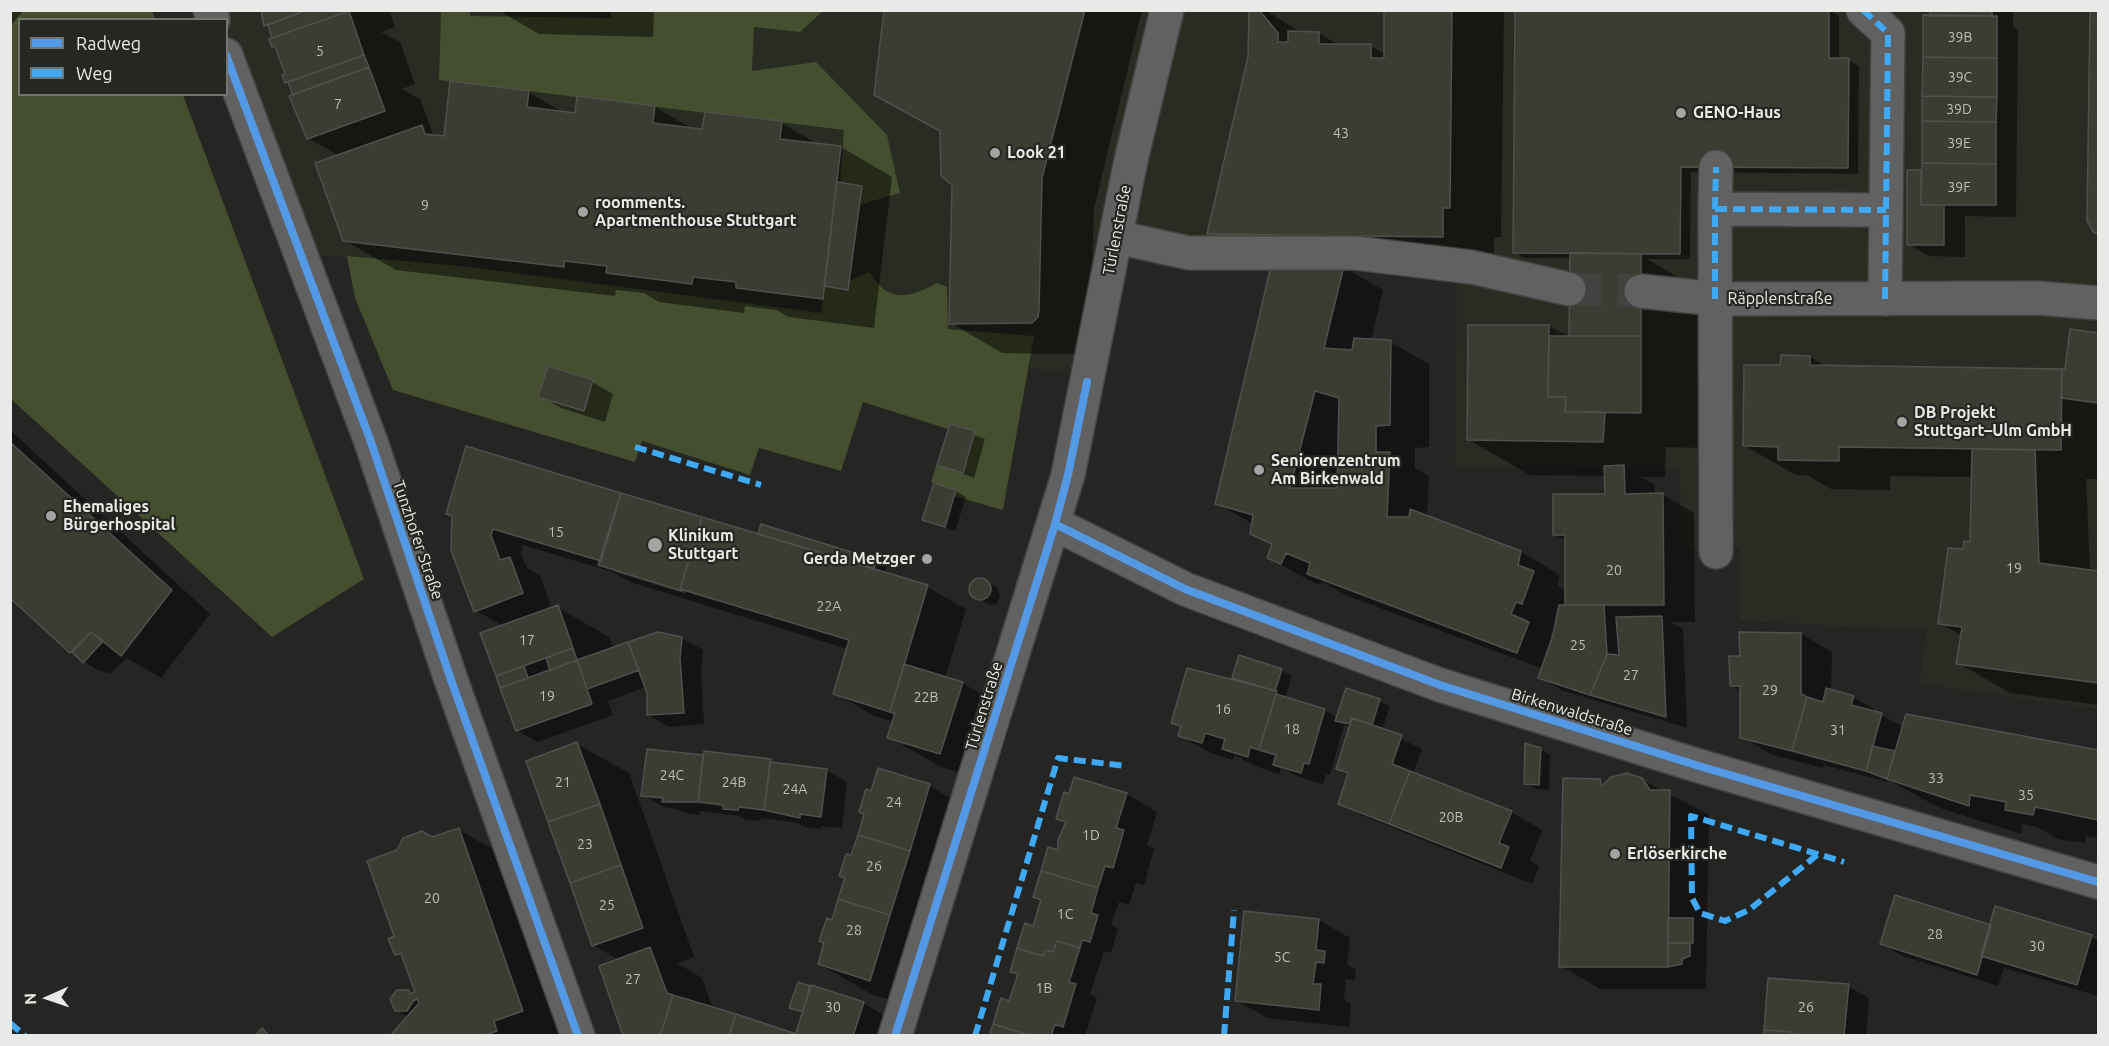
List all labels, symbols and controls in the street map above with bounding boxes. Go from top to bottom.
legend [18,18,228,96]
house number: 39B [1948,29,1972,45]
text: Radweg [76,33,141,53]
house number: 5 [316,43,324,59]
text: Weg [76,63,113,83]
house number: 39C [1948,69,1972,85]
house number: 7 [334,96,342,112]
house number: 39D [1946,101,1972,117]
place label: GENO-Haus [1693,103,1781,123]
marker: GENO-Haus [1674,106,1688,120]
house number: 43 [1333,125,1349,141]
house number: 39E [1947,135,1971,151]
place label: Look 21 [1007,143,1066,163]
marker: Look 21 [988,146,1002,160]
house number: 39F [1947,179,1971,195]
street label: Türlenstraße [1099,183,1135,277]
place label: roomments. Apartmenthouse Stuttgart [595,193,797,231]
house number: 9 [421,197,429,213]
marker: roomments. Apartmenthouse Stuttgart [576,205,590,219]
street label: Räpplenstraße [1727,289,1833,309]
place label: DB Projekt Stuttgart–Ulm GmbH [1914,403,2072,441]
marker: DB Projekt Stuttgart–Ulm GmbH [1895,415,1909,429]
place label: Seniorenzentrum Am Birkenwald [1271,451,1401,489]
marker: Seniorenzentrum Am Birkenwald [1252,463,1266,477]
street label: Tunzhofer Straße [389,478,447,602]
place label: Ehemaliges Bürgerhospital [63,497,175,535]
marker: Ehemaliges Bürgerhospital [44,509,58,523]
house number: 15 [548,524,564,540]
place label: Klinikum Stuttgart [668,526,738,564]
marker: Klinikum Stuttgart [646,536,664,554]
place label: Gerda Metzger [803,549,915,569]
marker: Gerda Metzger [920,552,934,566]
house number: 19 [2006,560,2022,576]
house number: 20 [1606,562,1622,578]
house number: 22A [817,598,841,614]
house number: 17 [519,632,535,648]
house number: 25 [1570,637,1586,653]
street label: Türlenstraße [961,659,1007,753]
house number: 27 [1623,667,1639,683]
house number: 29 [1762,682,1778,698]
street label: Birkenwaldstraße [1509,684,1635,740]
house number: 19 [539,688,555,704]
house number: 22B [914,689,938,705]
house number: 16 [1215,701,1231,717]
house number: 18 [1284,721,1300,737]
house number: 31 [1830,722,1846,738]
house number: 24C [660,767,684,783]
house number: 33 [1928,770,1944,786]
house number: 21 [555,774,571,790]
house number: 24B [722,774,746,790]
house number: 24A [783,781,807,797]
house number: 35 [2018,787,2034,803]
house number: 24 [886,794,902,810]
house number: 20B [1439,809,1463,825]
house number: 1D [1082,827,1100,843]
house number: 23 [577,836,593,852]
place label: Erlöserkirche [1627,844,1727,864]
marker: Erlöserkirche [1608,847,1622,861]
house number: 26 [866,858,882,874]
house number: 20 [424,890,440,906]
house number: 25 [599,897,615,913]
house number: 1C [1057,906,1073,922]
house number: 28 [846,922,862,938]
house number: 28 [1927,926,1943,942]
house number: 30 [2029,938,2045,954]
house number: 5C [1274,949,1290,965]
north arrow [18,968,78,1028]
house number: 27 [625,971,641,987]
house number: 1B [1036,980,1052,996]
text: N [21,993,39,1005]
house number: 30 [825,999,841,1015]
house number: 26 [1798,999,1814,1015]

